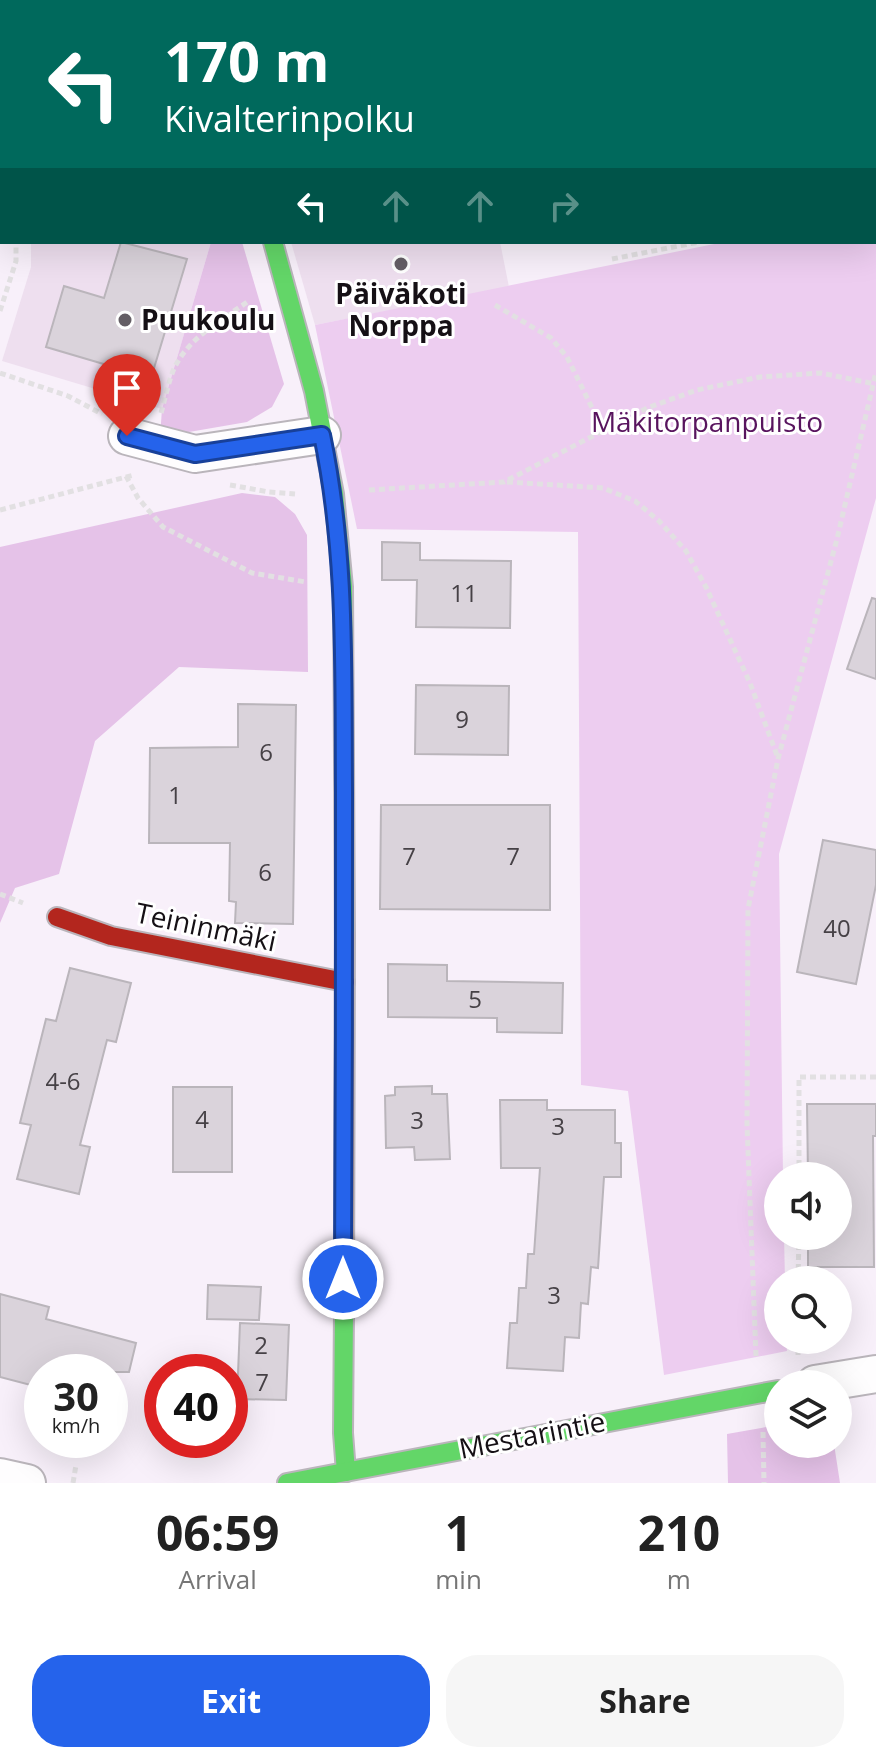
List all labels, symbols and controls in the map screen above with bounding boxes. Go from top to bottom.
text: 170 m [164,22,330,98]
icon: left [32,32,136,136]
text: Kivalterinpolku [164,94,415,143]
icon: left [290,184,334,228]
icon: ahead [374,184,418,228]
icon: ahead [458,184,502,228]
icon: right [542,184,586,228]
marker: Päiväkoti Norppa [392,255,410,273]
place label: Päiväkoti Norppa [335,274,467,344]
place label: Puukoulu [141,300,275,338]
marker: Puukoulu [116,311,134,329]
pin [93,354,161,436]
icon: arrive [105,366,149,410]
park label: Mäkitorpanpuisto [591,402,823,440]
house number: 11 [450,576,478,609]
house number: 9 [455,702,469,735]
house number: 6 [259,735,273,768]
house number: 1 [168,778,182,811]
house number: 7 [402,839,416,872]
house number: 7 [506,839,520,872]
house number: 6 [258,855,272,888]
street label: Teininmäki [132,893,280,959]
house number: 40 [823,911,851,944]
house number: 5 [468,982,482,1015]
house number: 4-6 [45,1064,81,1097]
house number: 4 [195,1102,209,1135]
house number: 3 [410,1103,424,1136]
house number: 3 [551,1109,565,1142]
map controls [764,1162,852,1458]
button: sound [764,1162,852,1250]
position arrow [301,1237,385,1321]
button: search [764,1266,852,1354]
house number: 3 [547,1278,561,1311]
house number: 2 [254,1328,268,1361]
speed limit sign: 40 [144,1354,248,1458]
house number: 7 [255,1365,269,1398]
text: 30 [53,1368,99,1423]
button: layers [764,1370,852,1458]
street label: Mestarintie [455,1401,608,1467]
text: km/h [52,1412,100,1439]
text: 06:59 [156,1500,279,1565]
text: 1 [445,1500,472,1565]
text: 210 [638,1500,720,1565]
text: Arrival [178,1561,257,1597]
text: min [435,1561,482,1597]
text: m [667,1561,691,1597]
button: Exit [32,1655,430,1747]
button: Share [446,1655,844,1747]

